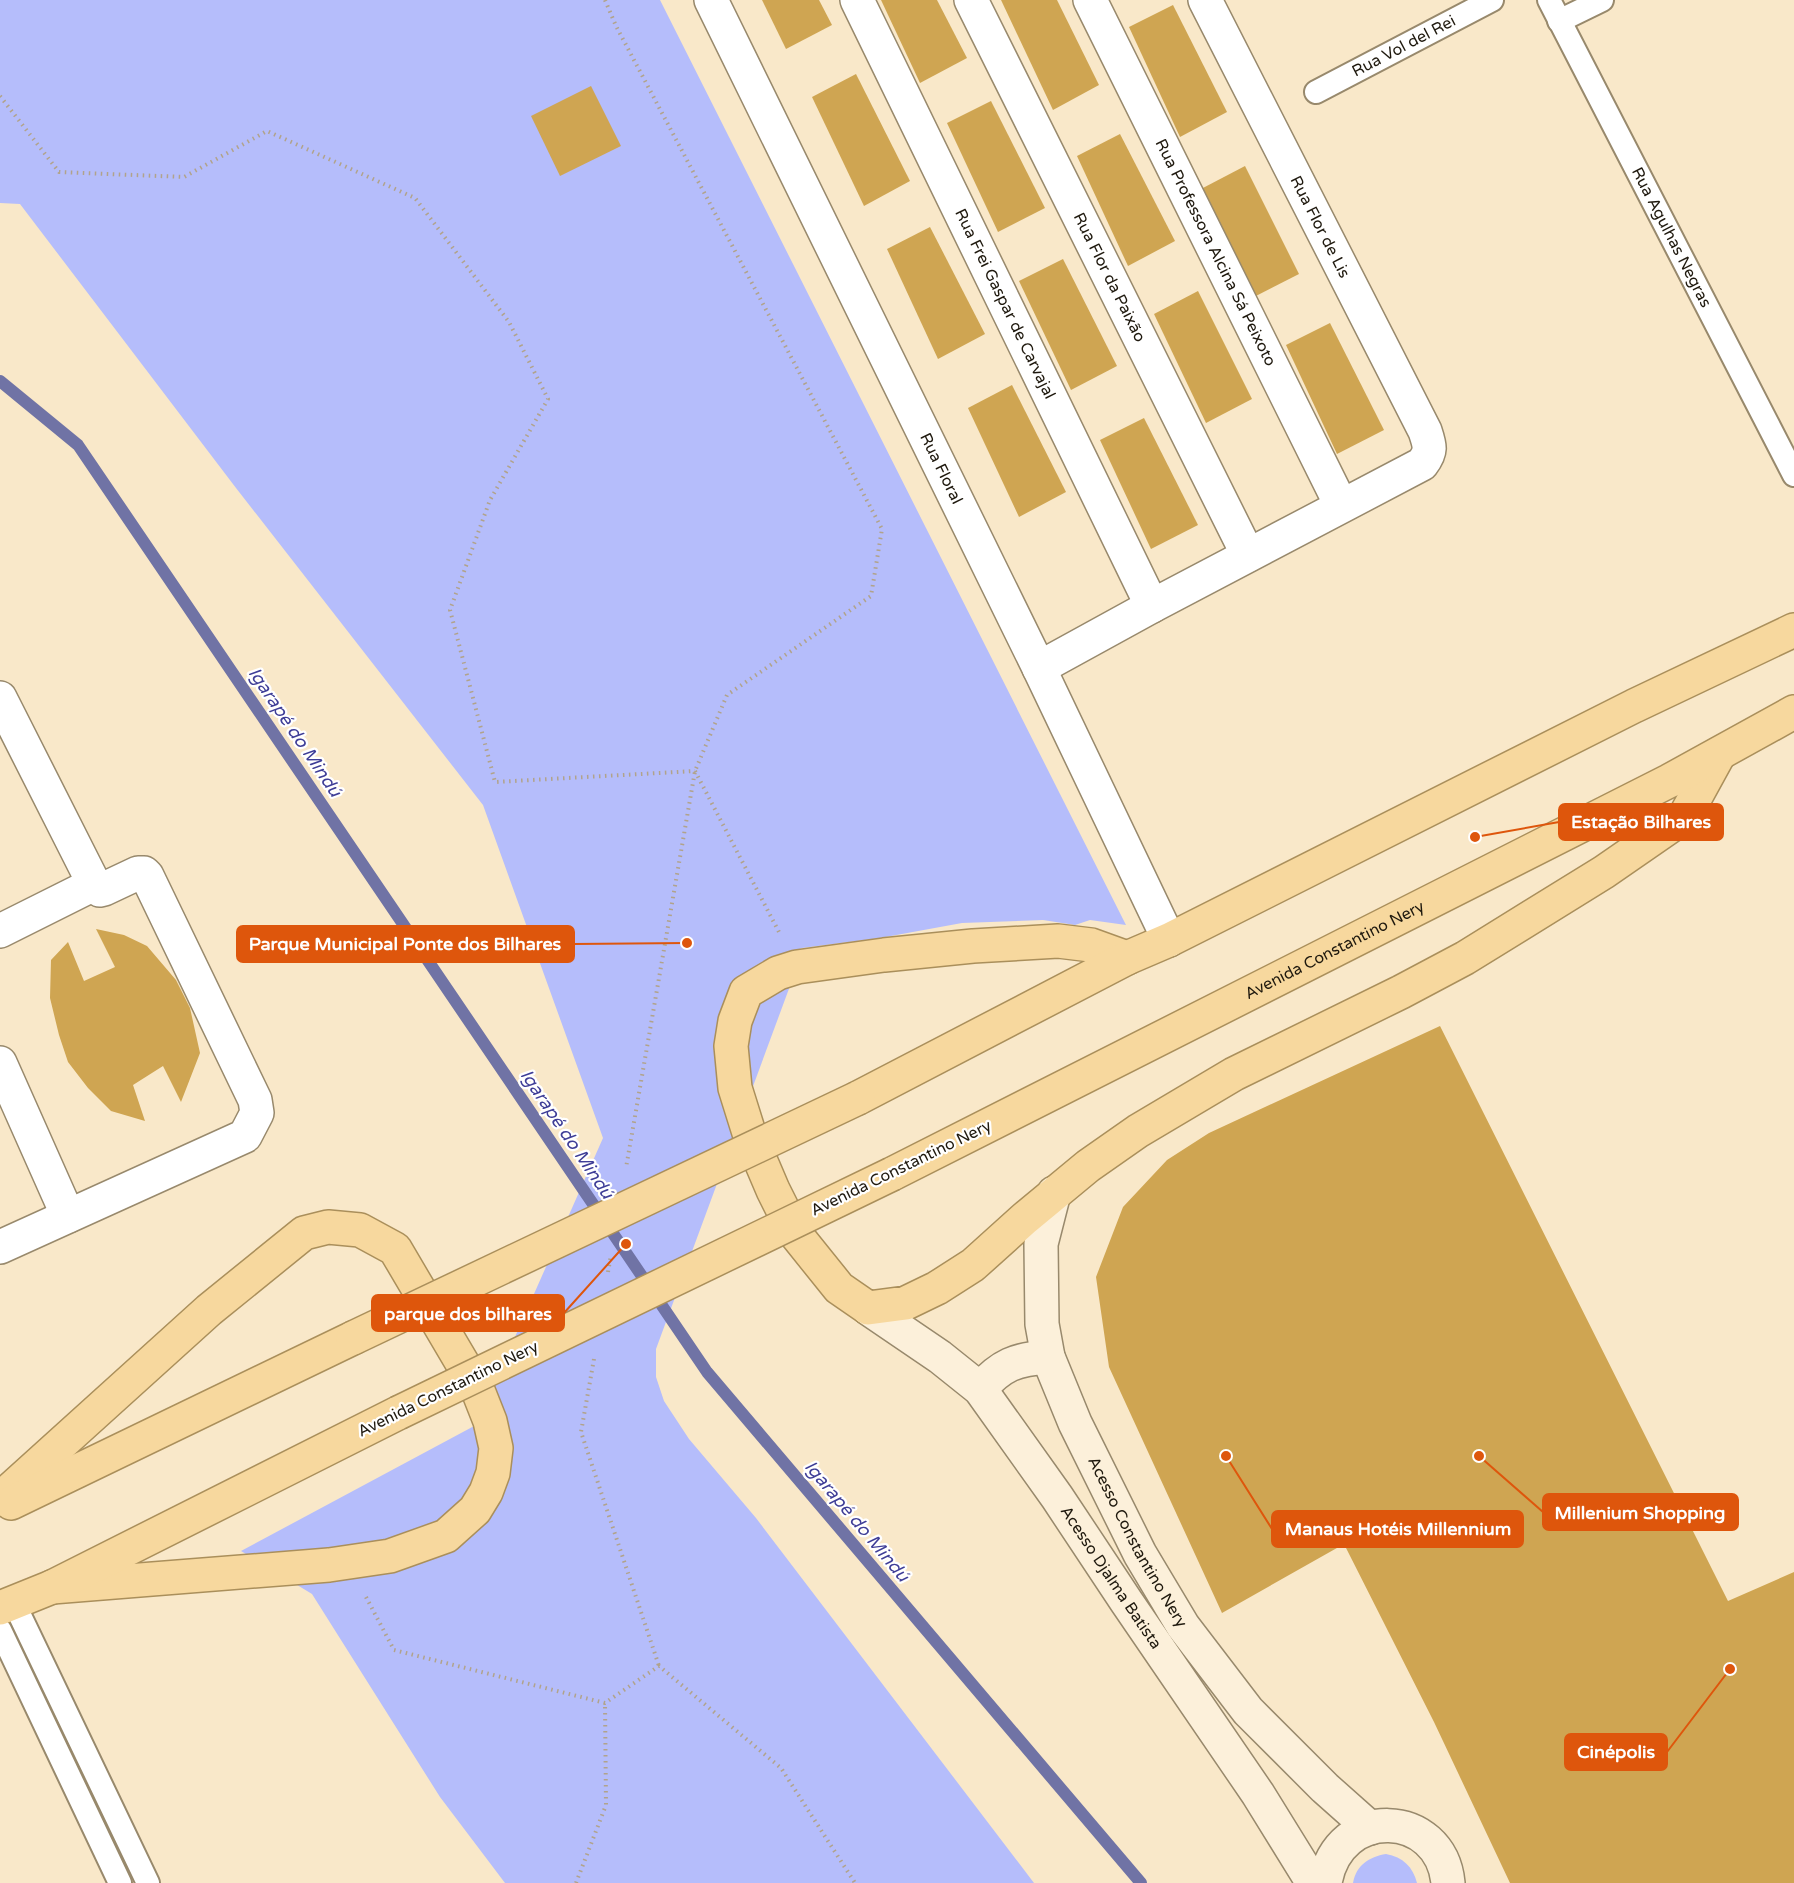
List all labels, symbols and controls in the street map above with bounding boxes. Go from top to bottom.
street label: Rua Vol del Rei [1348,11,1459,81]
street label: Rua Professora Alcina Sá Peixoto [1151,136,1280,370]
street label: Rua Agulhas Negras [1627,164,1716,311]
street label: Rua Flor de Lis [1286,173,1354,281]
street label: Rua Frei Gaspar de Carvajal [950,206,1060,402]
street label: Rua Flor da Paixão [1069,209,1150,345]
street label: Rua Floral [915,430,967,507]
water label: Igarapé do Mindú [244,663,347,802]
callout: Estação Bilhares [1559,804,1723,840]
text: Estação Bilhares [1571,811,1711,833]
street label: Avenida Constantino Nery [1241,896,1428,1004]
callout: Parque Municipal Ponte dos Bilhares [237,926,574,962]
text: Parque Municipal Ponte dos Bilhares [249,933,562,955]
water label: Igarapé do Mindú [516,1065,619,1204]
street label: Avenida Constantino Nery [807,1115,995,1220]
callout: parque dos bilhares [372,1295,564,1331]
text: parque dos bilhares [384,1303,552,1325]
street label: Avenida Constantino Nery [354,1336,542,1441]
street label: Acesso Constantino Nery [1083,1453,1192,1632]
water label: Igarapé do Mindú [800,1456,915,1587]
callout: Millenium Shopping [1543,1494,1738,1530]
street label: Acesso Djalma Batista [1056,1502,1166,1653]
text: Millenium Shopping [1555,1502,1725,1524]
callout: Manaus Hotéis Millennium [1272,1511,1523,1547]
text: Manaus Hotéis Millennium [1285,1518,1511,1540]
callout: Cinépolis [1565,1734,1667,1770]
text: Cinépolis [1577,1741,1655,1763]

